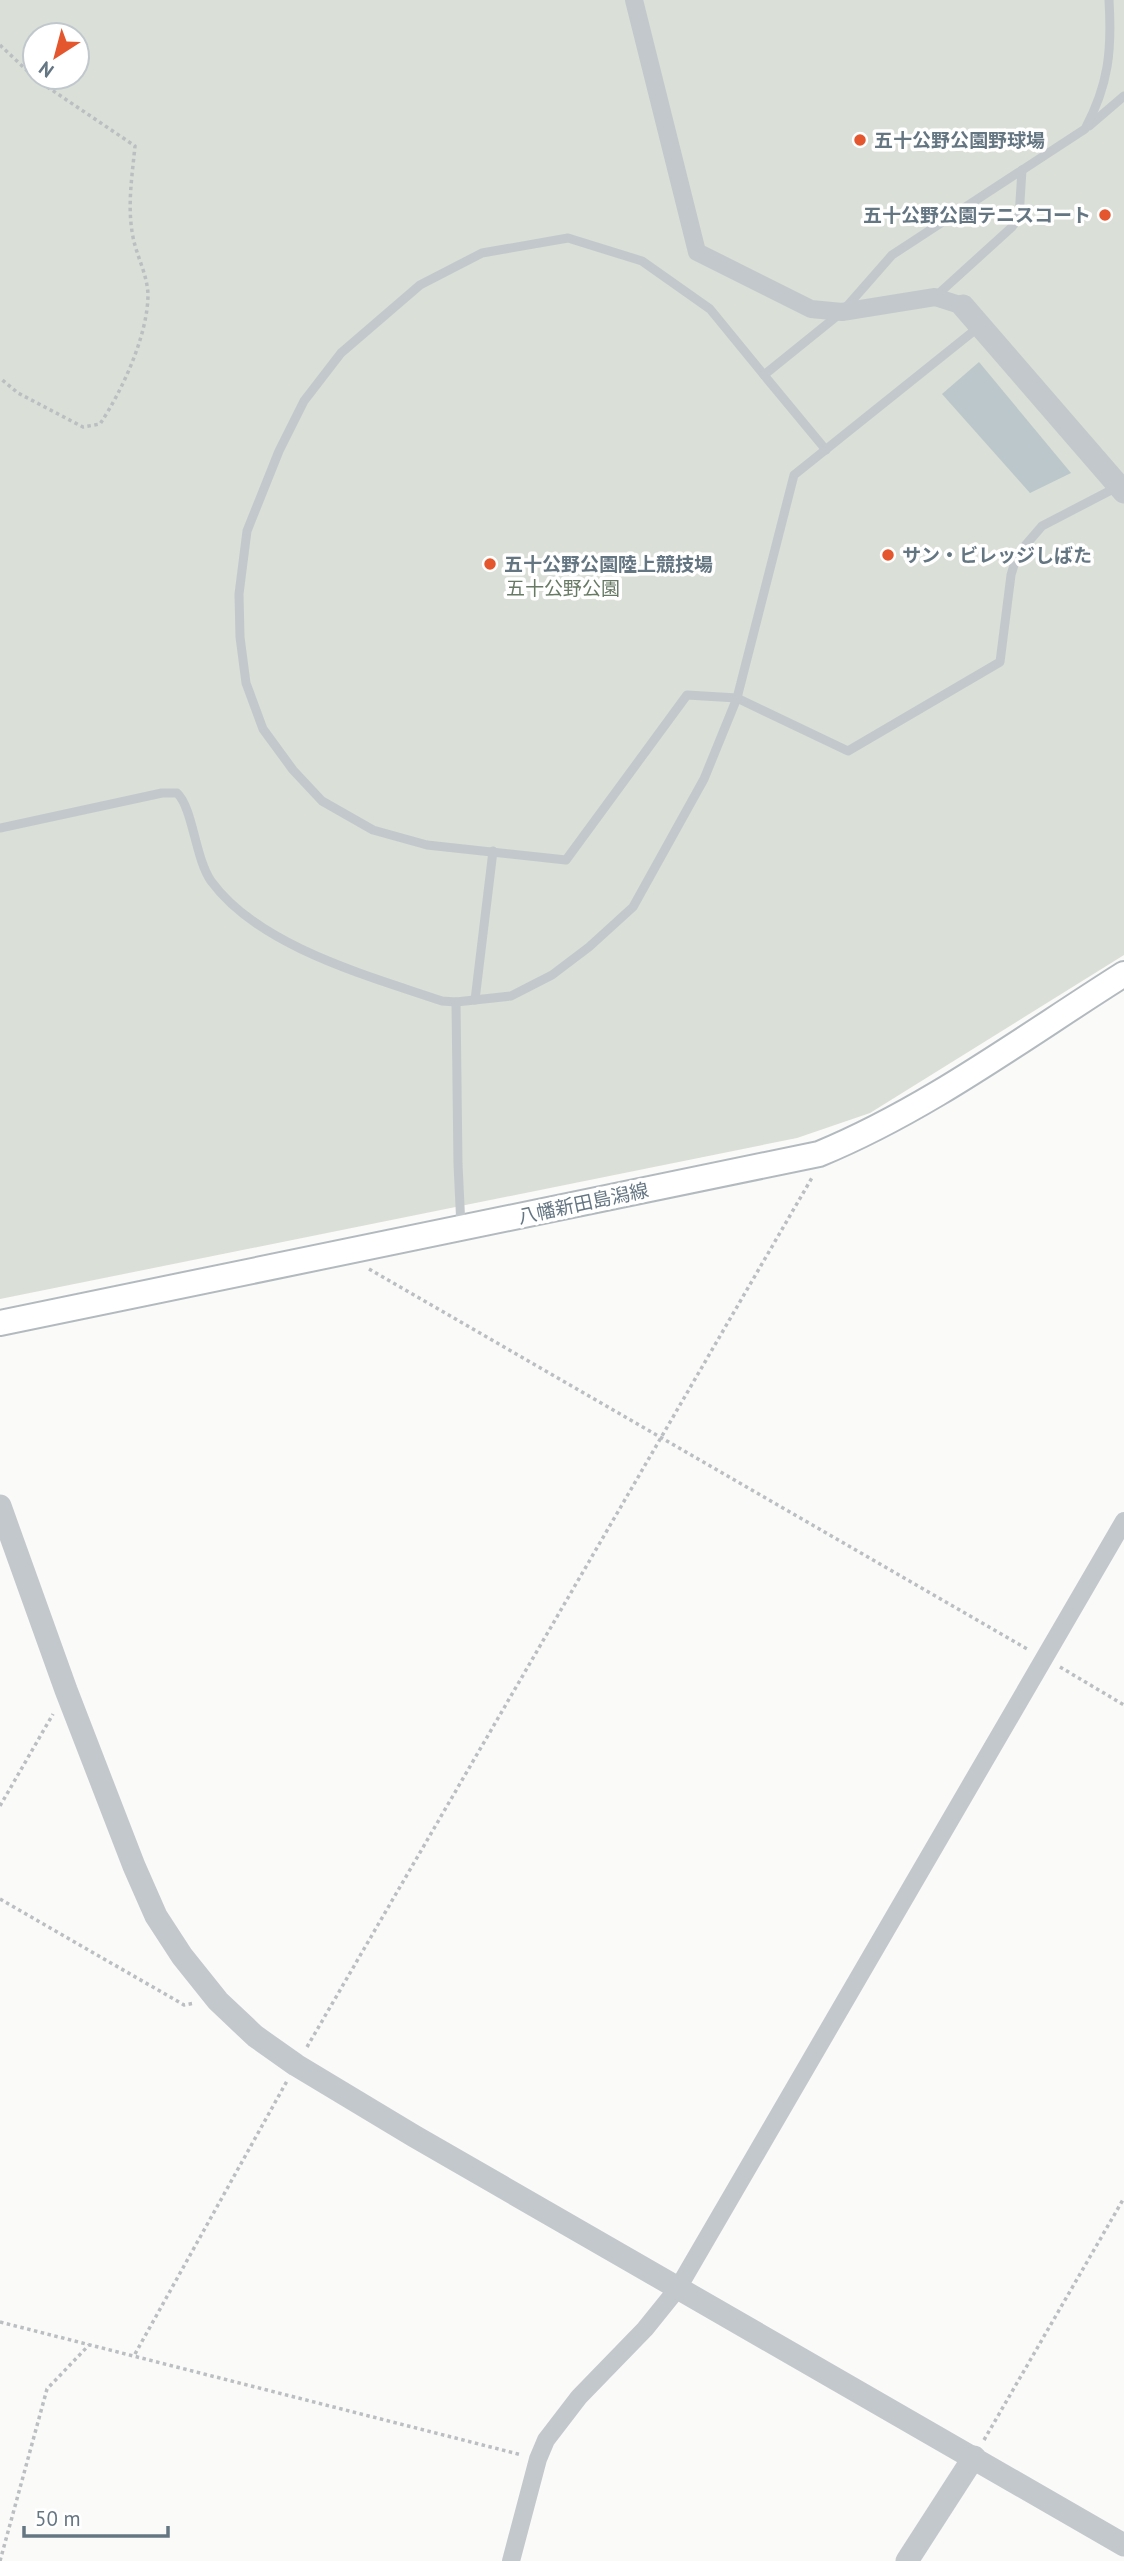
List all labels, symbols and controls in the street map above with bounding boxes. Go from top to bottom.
north arrow [21,21,91,91]
text: N [34,56,58,83]
place label: 五十公野公園野球場 [874,128,1045,152]
marker: 五十公野公園野球場 [852,132,868,148]
place label: 五十公野公園テニスコート [863,203,1091,227]
marker: 五十公野公園テニスコート [1097,207,1113,223]
place label: サン・ビレッジしばた [902,543,1092,567]
marker: サン・ビレッジしばた [880,547,896,563]
place label: 五十公野公園陸上競技場 [504,552,713,576]
marker: 五十公野公園陸上競技場 [482,556,498,572]
park label: 五十公野公園 [506,576,620,600]
street label: 八幡新田島潟線 [515,1177,651,1229]
scale bar [24,2494,168,2538]
text: 50 m [35,2505,81,2532]

